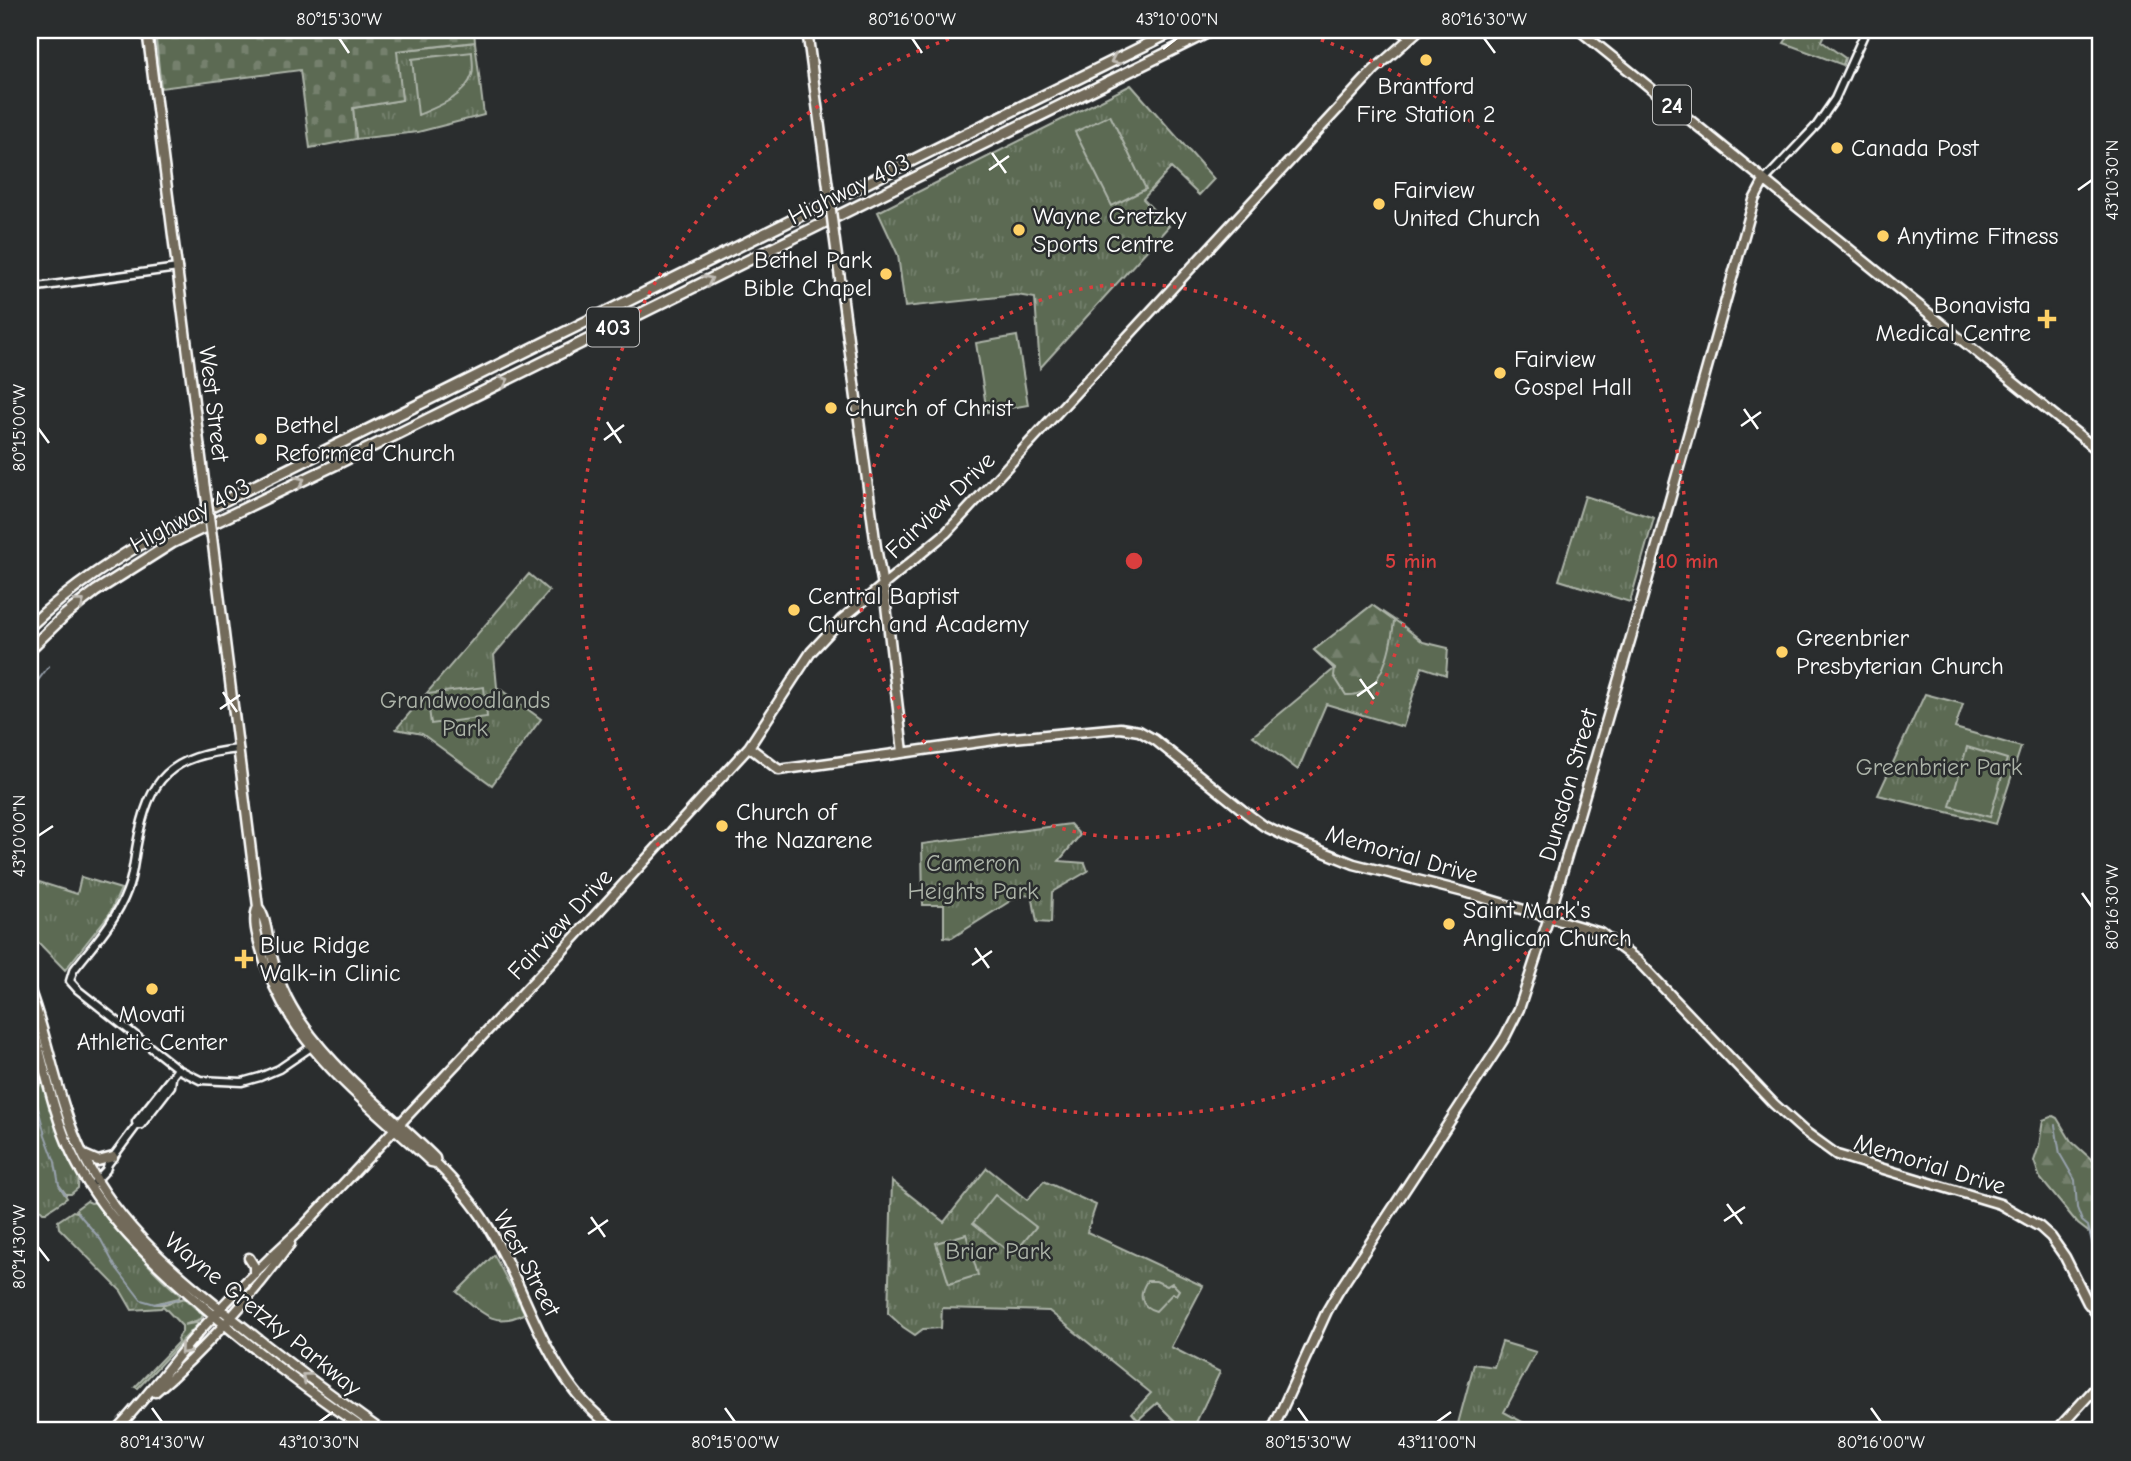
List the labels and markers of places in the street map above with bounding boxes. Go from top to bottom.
marker: Brantford Fire Station 2 [1418,52,1434,68]
place label: Brantford Fire Station 2 [1356,72,1496,128]
place label: Canada Post [1851,134,1980,162]
marker: Canada Post [1829,140,1845,156]
place label: Fairview United Church [1393,176,1540,232]
marker: Fairview United Church [1371,196,1387,212]
place label: Wayne Gretzky Sports Centre [1033,202,1187,258]
marker: Wayne Gretzky Sports Centre [1011,222,1027,238]
place label: Anytime Fitness [1897,222,2059,250]
marker: Anytime Fitness [1875,228,1891,244]
place label: Bethel Park Bible Chapel [744,246,872,302]
marker: Bethel Park Bible Chapel [878,266,894,282]
place label: Bonavista Medical Centre [1875,291,2031,347]
marker: Bonavista Medical Centre [2037,309,2057,329]
place label: Fairview Gospel Hall [1514,345,1632,401]
marker: Fairview Gospel Hall [1492,365,1508,381]
place label: Church of Christ [845,394,1014,422]
marker: Church of Christ [823,400,839,416]
place label: Bethel Reformed Church [275,411,455,467]
marker: Bethel Reformed Church [253,431,269,447]
centre of rings [1122,549,1146,573]
place label: Central Baptist Church and Academy [808,582,1029,638]
marker: Central Baptist Church and Academy [786,602,802,618]
place label: Greenbrier Presbyterian Church [1796,624,2004,680]
marker: Greenbrier Presbyterian Church [1774,644,1790,660]
place label: Church of the Nazarene [735,798,873,854]
marker: Church of the Nazarene [714,818,730,834]
place label: Saint Mark's Anglican Church [1463,896,1632,952]
marker: Saint Mark's Anglican Church [1441,916,1457,932]
place label: Blue Ridge Walk-in Clinic [260,931,401,987]
marker: Blue Ridge Walk-in Clinic [234,949,254,969]
marker: Movati Athletic Center [144,981,160,997]
place label: Movati Athletic Center [77,1000,228,1056]

